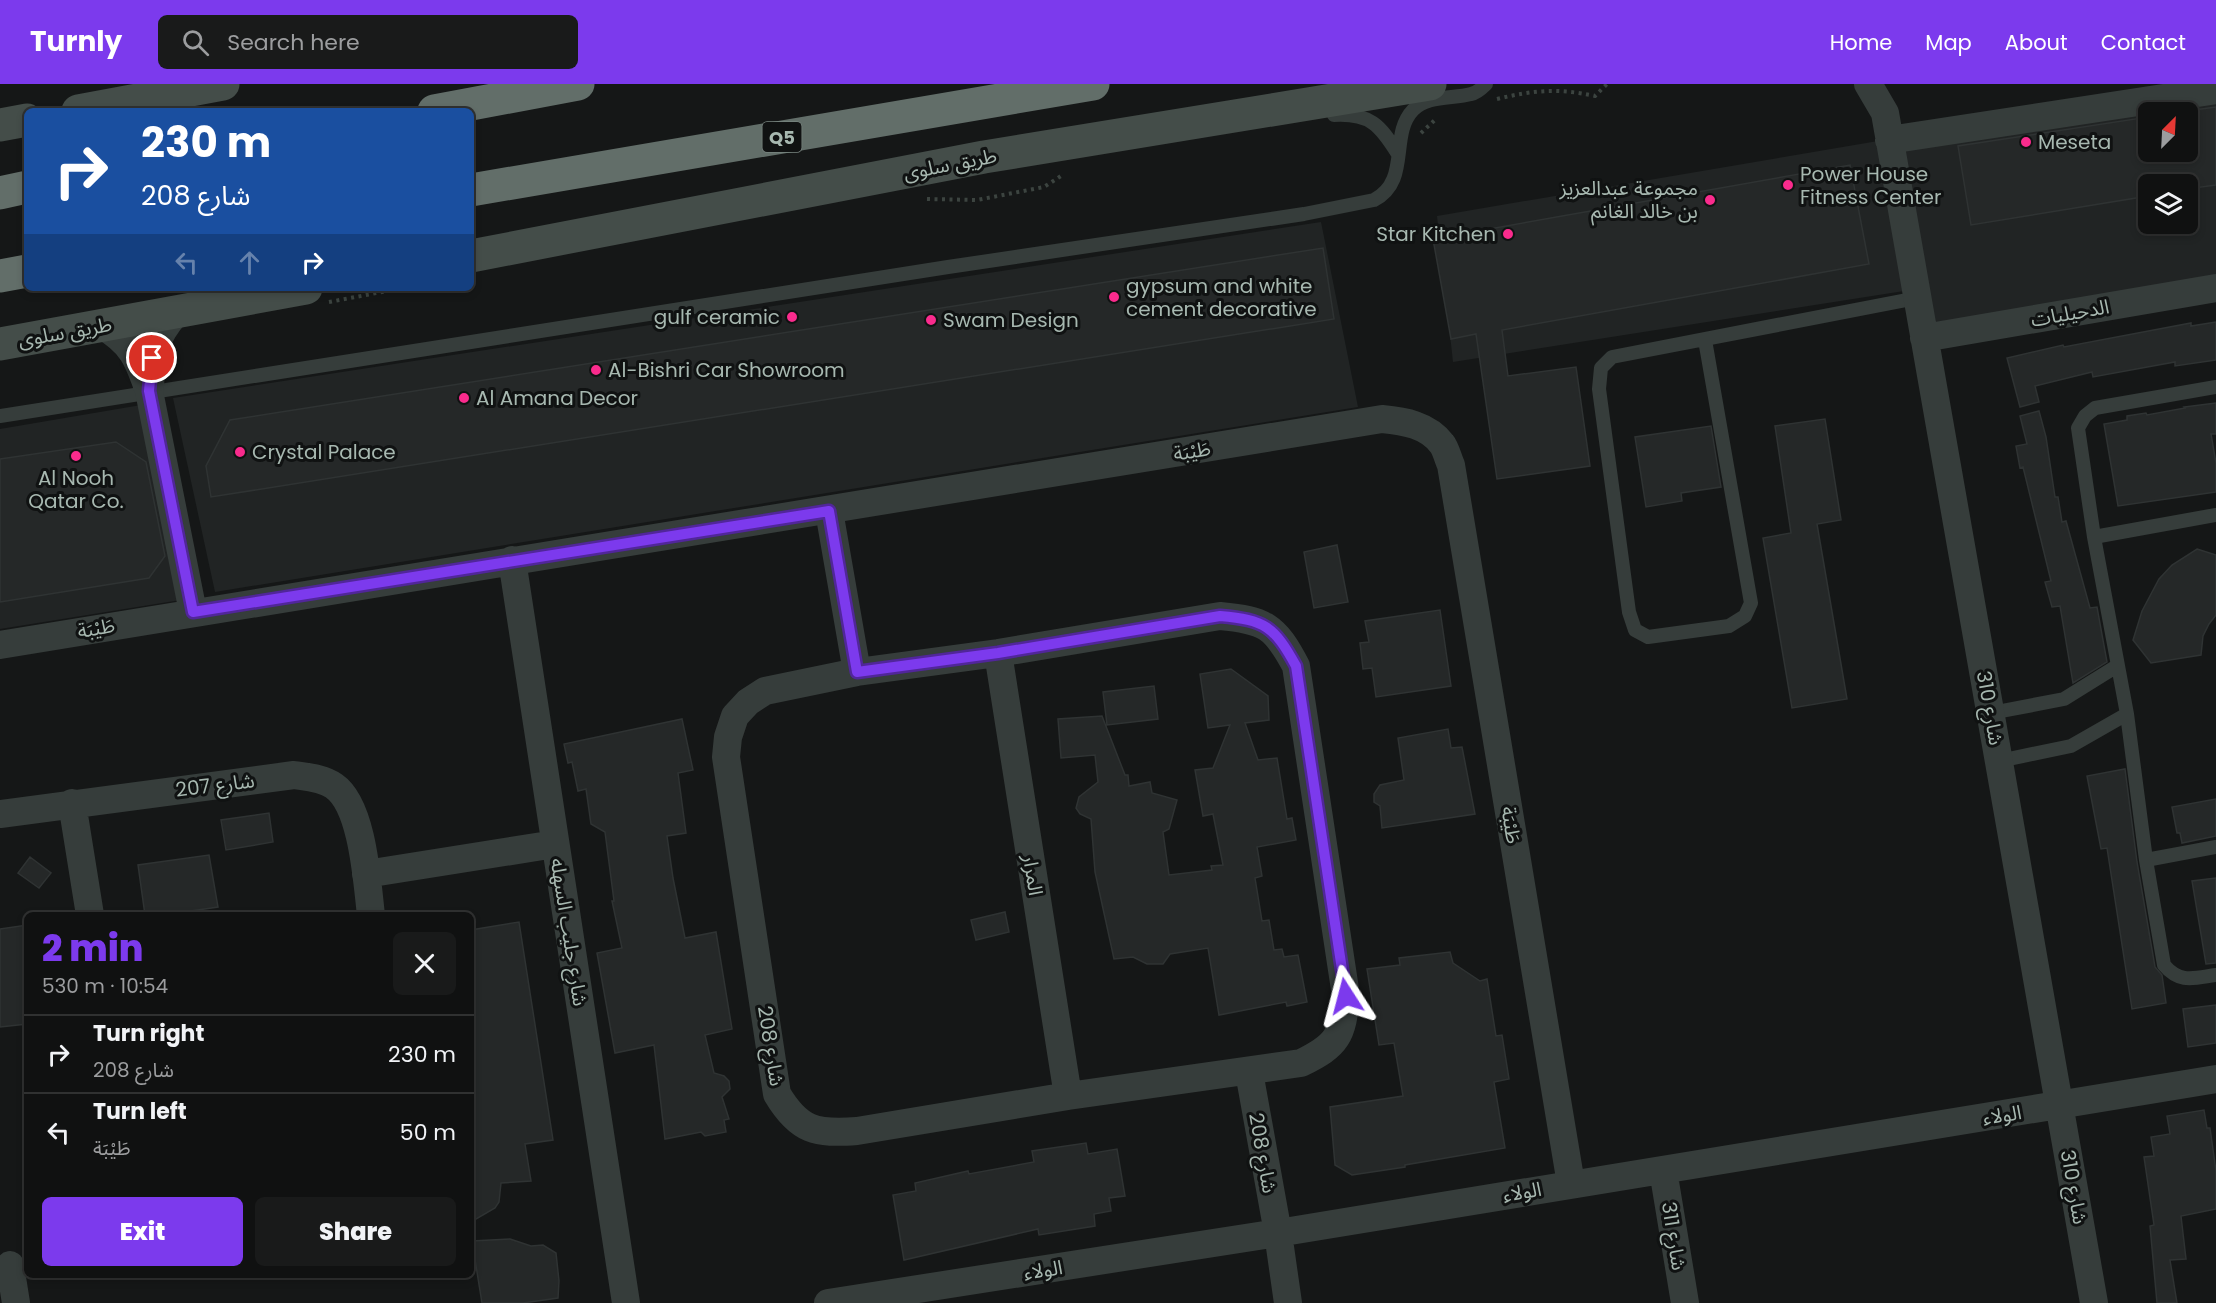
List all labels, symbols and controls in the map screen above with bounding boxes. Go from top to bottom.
search box [158,15,578,69]
text: Turnly [30,22,122,61]
icon: search [179,26,212,59]
text: Search here [227,27,360,58]
text: Home [1830,28,1892,57]
text: Map [1925,28,1972,57]
text: About [2005,28,2068,57]
text: Contact [2101,28,2186,57]
north arrow [2138,102,2198,162]
map controls [2138,102,2198,234]
text: 230 m [141,113,271,172]
road number: Q5 [762,122,802,152]
place label: Meseta [2038,128,2111,156]
icon: right [42,132,120,210]
marker: Meseta [2019,135,2033,149]
street label: طريق سلوى [901,141,999,187]
place label: Power House Fitness Center [1800,160,1941,211]
place label: مجموعة عبدالعزيز بن خالد الغانم [1558,174,1698,226]
button: layers [2138,174,2198,234]
text: شارع 208 [141,177,250,214]
marker: Power House Fitness Center [1781,178,1795,192]
marker: مجموعة عبدالعزيز بن خالد الغانم [1703,193,1717,207]
place label: Star Kitchen [1376,220,1496,248]
marker: Star Kitchen [1501,227,1515,241]
icon: left [170,246,203,279]
icon: ahead [233,246,266,279]
icon: right [296,246,329,279]
place label: gypsum and white cement decorative [1126,272,1317,323]
marker: gypsum and white cement decorative [1107,290,1121,304]
street label: الدحيليات [2029,292,2111,334]
place label: gulf ceramic [654,303,780,331]
place label: Swam Design [943,306,1079,334]
street label: طريق سلوى [16,310,114,354]
marker: gulf ceramic [785,310,799,324]
marker: Swam Design [924,313,938,327]
pin [126,332,177,383]
icon: arrive [135,341,168,374]
place label: Al-Bishri Car Showroom [608,356,845,384]
marker: Al-Bishri Car Showroom [589,363,603,377]
place label: Al Amana Decor [476,384,638,412]
marker: Al Amana Decor [457,391,471,405]
street label: طَيْبَة [1171,434,1213,468]
place label: Crystal Palace [252,438,396,466]
marker: Crystal Palace [233,445,247,459]
marker: Al Nooh Qatar Co. [69,449,83,463]
place label: Al Nooh Qatar Co. [28,464,124,515]
street label: طَيْبَة [75,611,117,645]
street label: شارع 310 [1969,669,2010,748]
street label: شارع 207 [174,766,256,805]
street label: طَيْبَة [1494,804,1528,846]
street label: المرار [1016,852,1050,897]
street label: شارع جليب السهله [542,856,595,1008]
text: 2 min [42,923,144,974]
button: close [393,932,456,995]
position arrow [1314,964,1378,1028]
text: 530 m · 10:54 [42,972,168,1000]
street label: شارع 208 [750,1004,791,1088]
text: Turn right [93,1018,204,1049]
icon: right [42,1038,75,1071]
text: 230 m [388,1039,456,1070]
text: شارع 208 [93,1056,174,1084]
text: Turn left [93,1096,187,1127]
street label: الولاء [1980,1098,2024,1132]
street label: شارع 208 [1241,1111,1284,1195]
icon: left [42,1116,75,1149]
text: 50 m [400,1117,456,1148]
text: طَيْبَة [93,1134,131,1162]
street label: شارع 310 [2053,1148,2094,1227]
street label: الولاء [1500,1175,1544,1209]
button: Exit [42,1197,243,1266]
button: Share [255,1197,456,1266]
street label: شارع 311 [1654,1200,1693,1272]
street label: الولاء [1021,1253,1065,1287]

